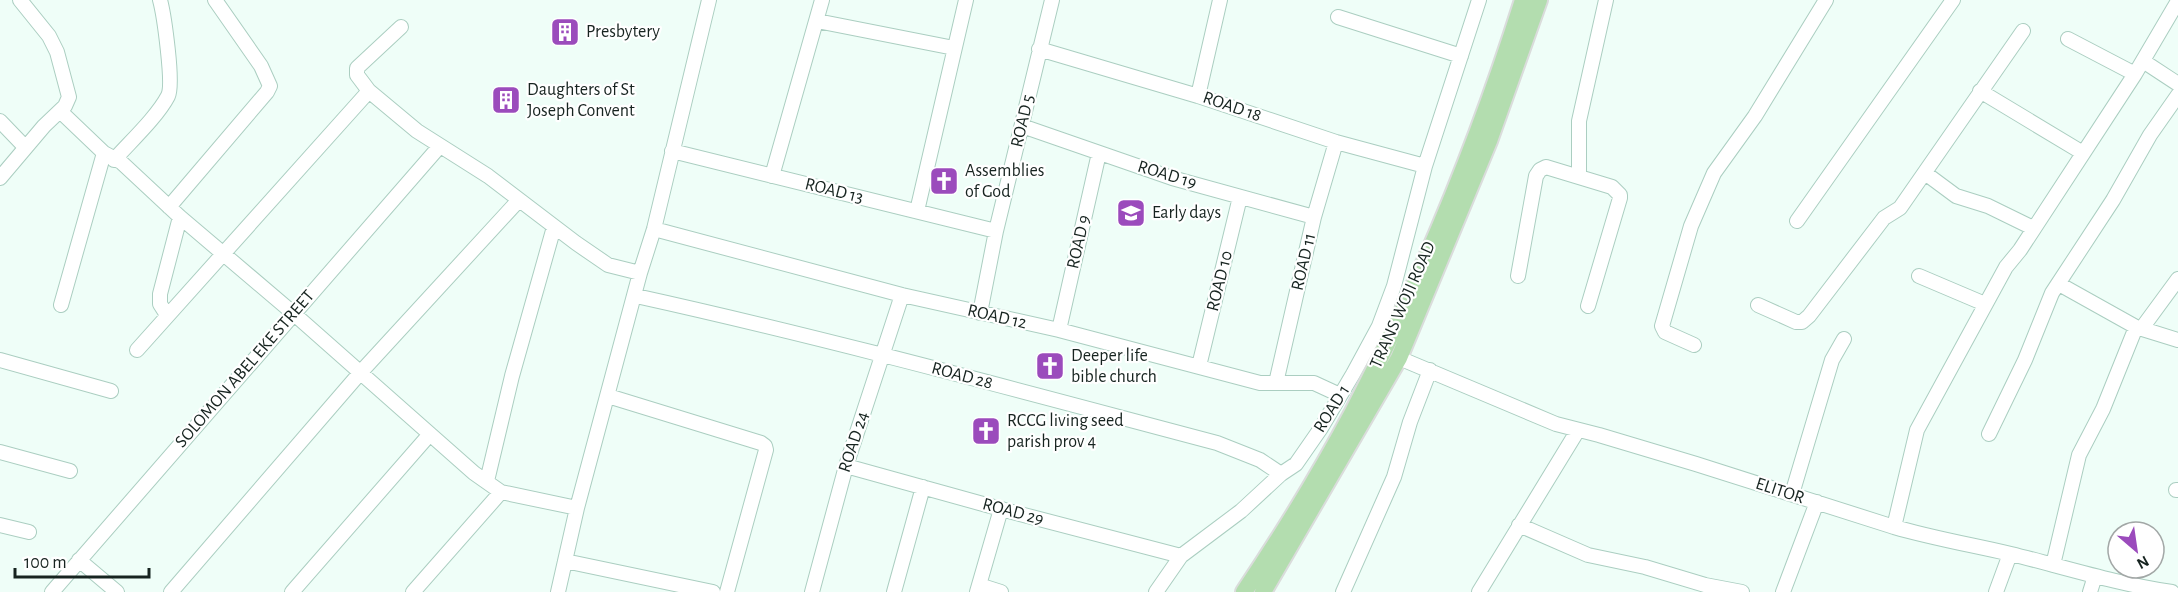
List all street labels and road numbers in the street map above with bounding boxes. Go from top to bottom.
street label: ROAD 18 [1200,89,1264,125]
street label: ROAD 5 [1008,93,1038,149]
street label: ROAD 19 [1135,158,1199,192]
street label: ROAD 13 [803,175,865,207]
street label: ROAD 9 [1064,213,1094,271]
street label: ROAD 11 [1289,232,1319,292]
street label: TRANS WOJI ROAD [1367,239,1439,371]
street label: ROAD 10 [1204,249,1236,313]
street label: SOLOMON ABEL EKE STREET [172,287,318,451]
street label: ROAD 12 [966,301,1028,333]
street label: ROAD 28 [929,359,995,393]
street label: ROAD 1 [1311,382,1353,436]
street label: ROAD 24 [836,409,872,475]
street label: ELITOR [1753,475,1807,507]
street label: ROAD 29 [980,495,1046,529]

